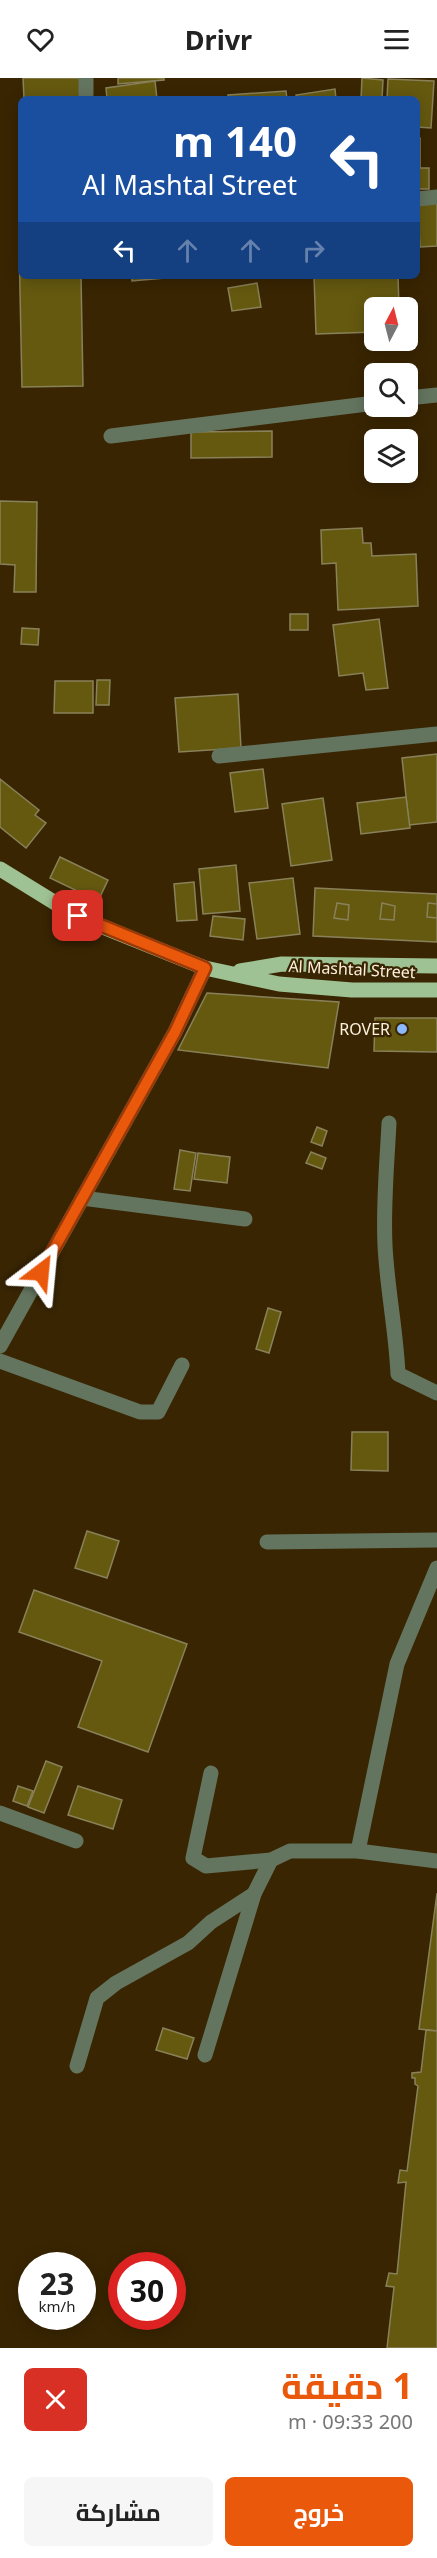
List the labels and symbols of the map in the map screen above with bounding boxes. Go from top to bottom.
north arrow [364,297,418,351]
pin [52,890,103,941]
street label: Al Mashtal Street [288,955,416,983]
place label: ROVER [339,1018,390,1040]
marker: ROVER [395,1022,409,1036]
position arrow [9,1240,73,1304]
speed limit sign: 30 [108,2252,186,2330]

